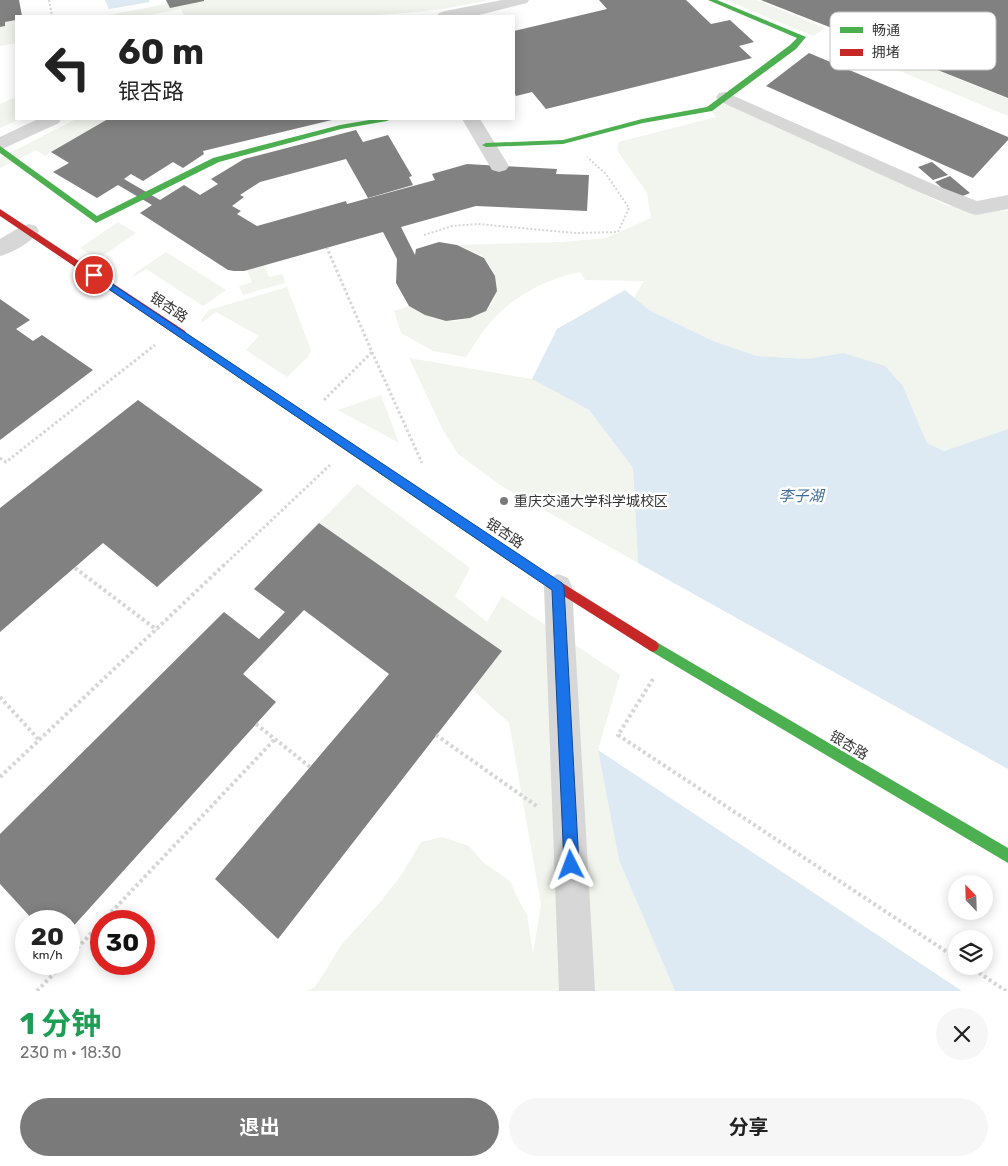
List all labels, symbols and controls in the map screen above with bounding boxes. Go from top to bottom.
legend [830,12,996,70]
text: 畅通 [872,22,900,39]
text: 60 m [118,31,204,73]
icon: left [35,35,100,100]
text: 拥堵 [872,44,900,61]
text: 银杏路 [118,78,184,105]
pin [73,254,115,296]
icon: arrive [80,261,108,289]
street label: 银杏路 [147,289,191,326]
water label: 李子湖 [778,487,825,505]
place label: 重庆交通大学科学城校区 [514,493,668,510]
marker: 重庆交通大学科学城校区 [498,495,510,507]
street label: 银杏路 [483,515,527,552]
street label: 银杏路 [826,727,871,764]
position arrow [544,838,596,890]
north arrow [948,875,992,920]
map controls [948,875,993,975]
speed limit sign: 30 [90,910,155,975]
text: 20 [31,922,64,951]
button: layers [948,930,993,975]
text: km/h [33,948,62,962]
text: 1 分钟 [20,1006,101,1042]
button: close [936,1008,988,1060]
text: 230 m · 18:30 [20,1043,121,1062]
button: 退出 [20,1098,499,1156]
button: 分享 [509,1098,988,1156]

